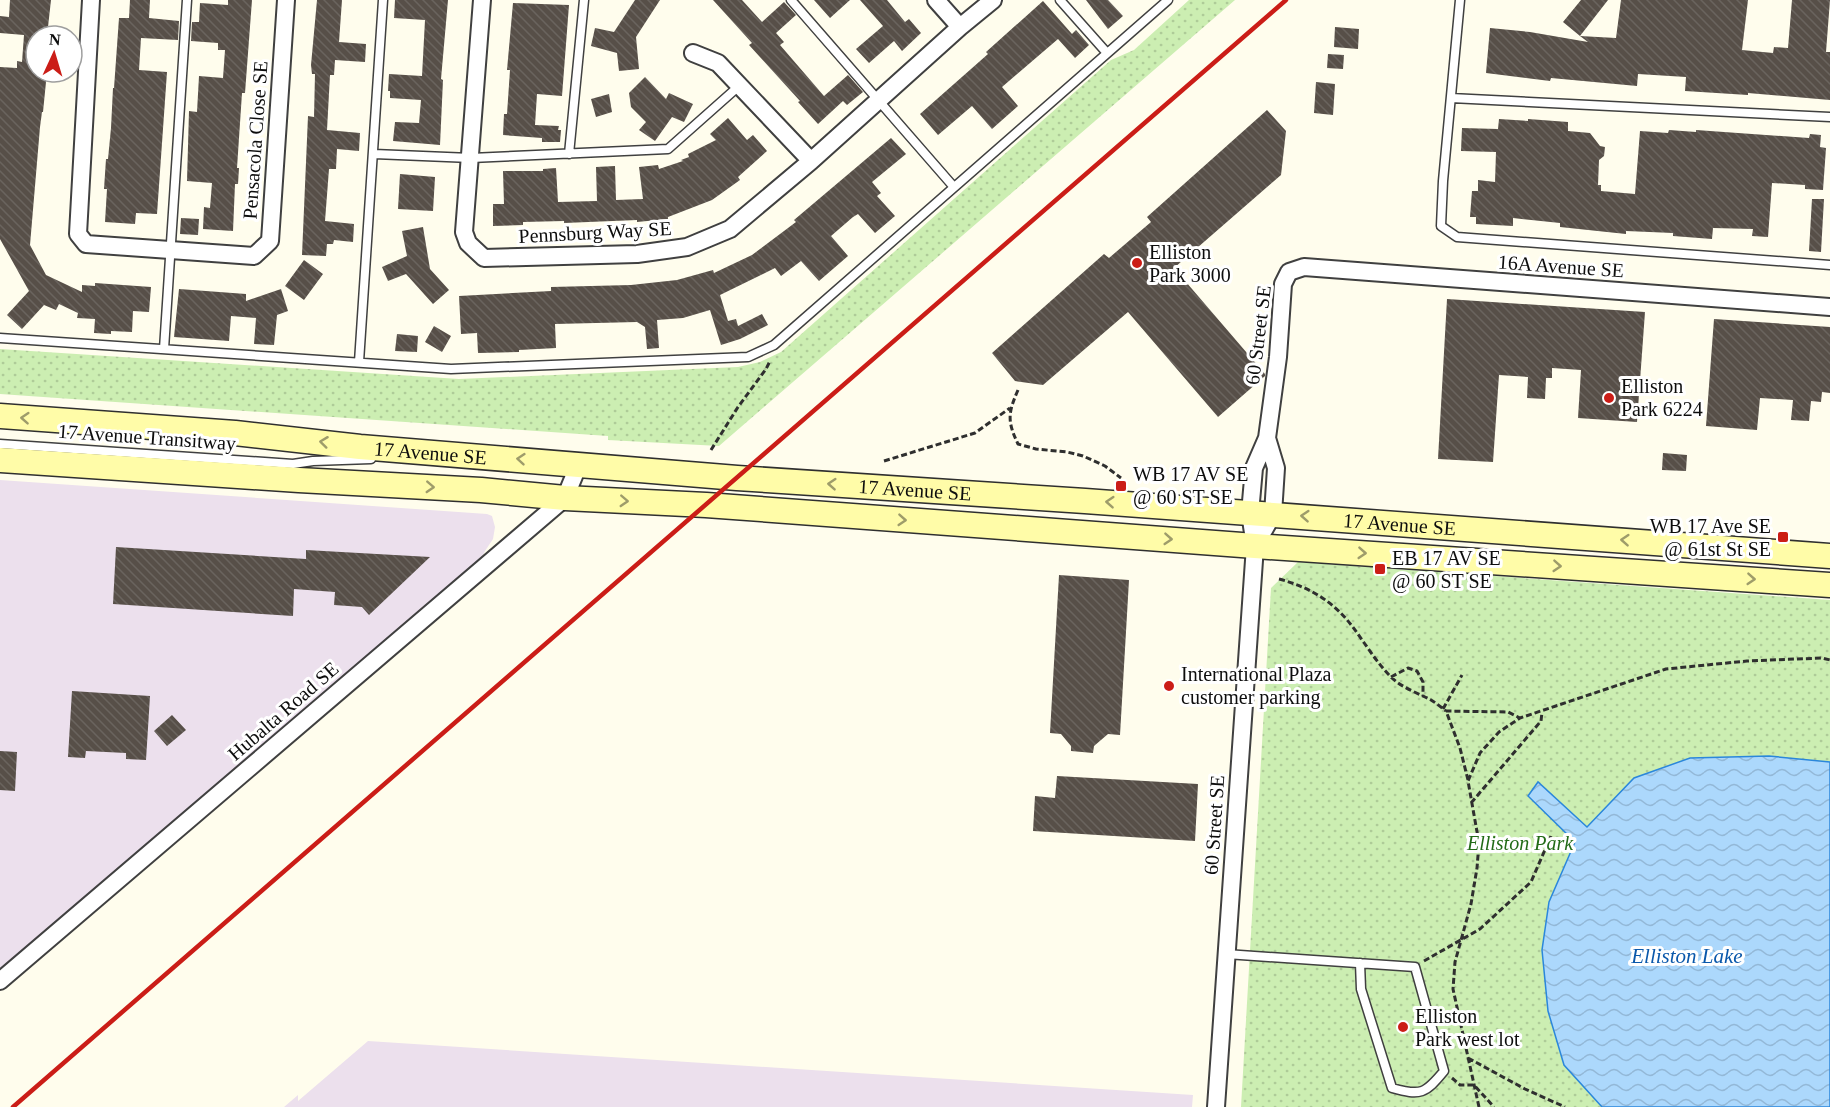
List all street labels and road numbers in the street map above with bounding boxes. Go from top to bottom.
street label: Pensacola Close SE [238,60,272,220]
street label: Pennsburg Way SE [518,217,672,248]
street label: 16A Avenue SE [1497,251,1625,281]
street label: 60 Street SE [1241,284,1275,386]
street label: 17 Avenue Transitway [57,420,237,455]
street label: 17 Avenue SE [373,437,488,468]
street label: 17 Avenue SE [858,475,972,504]
street label: 17 Avenue SE [1343,509,1457,539]
street label: Hubalta Road SE [223,657,343,765]
street label: 60 Street SE [1200,774,1228,876]

